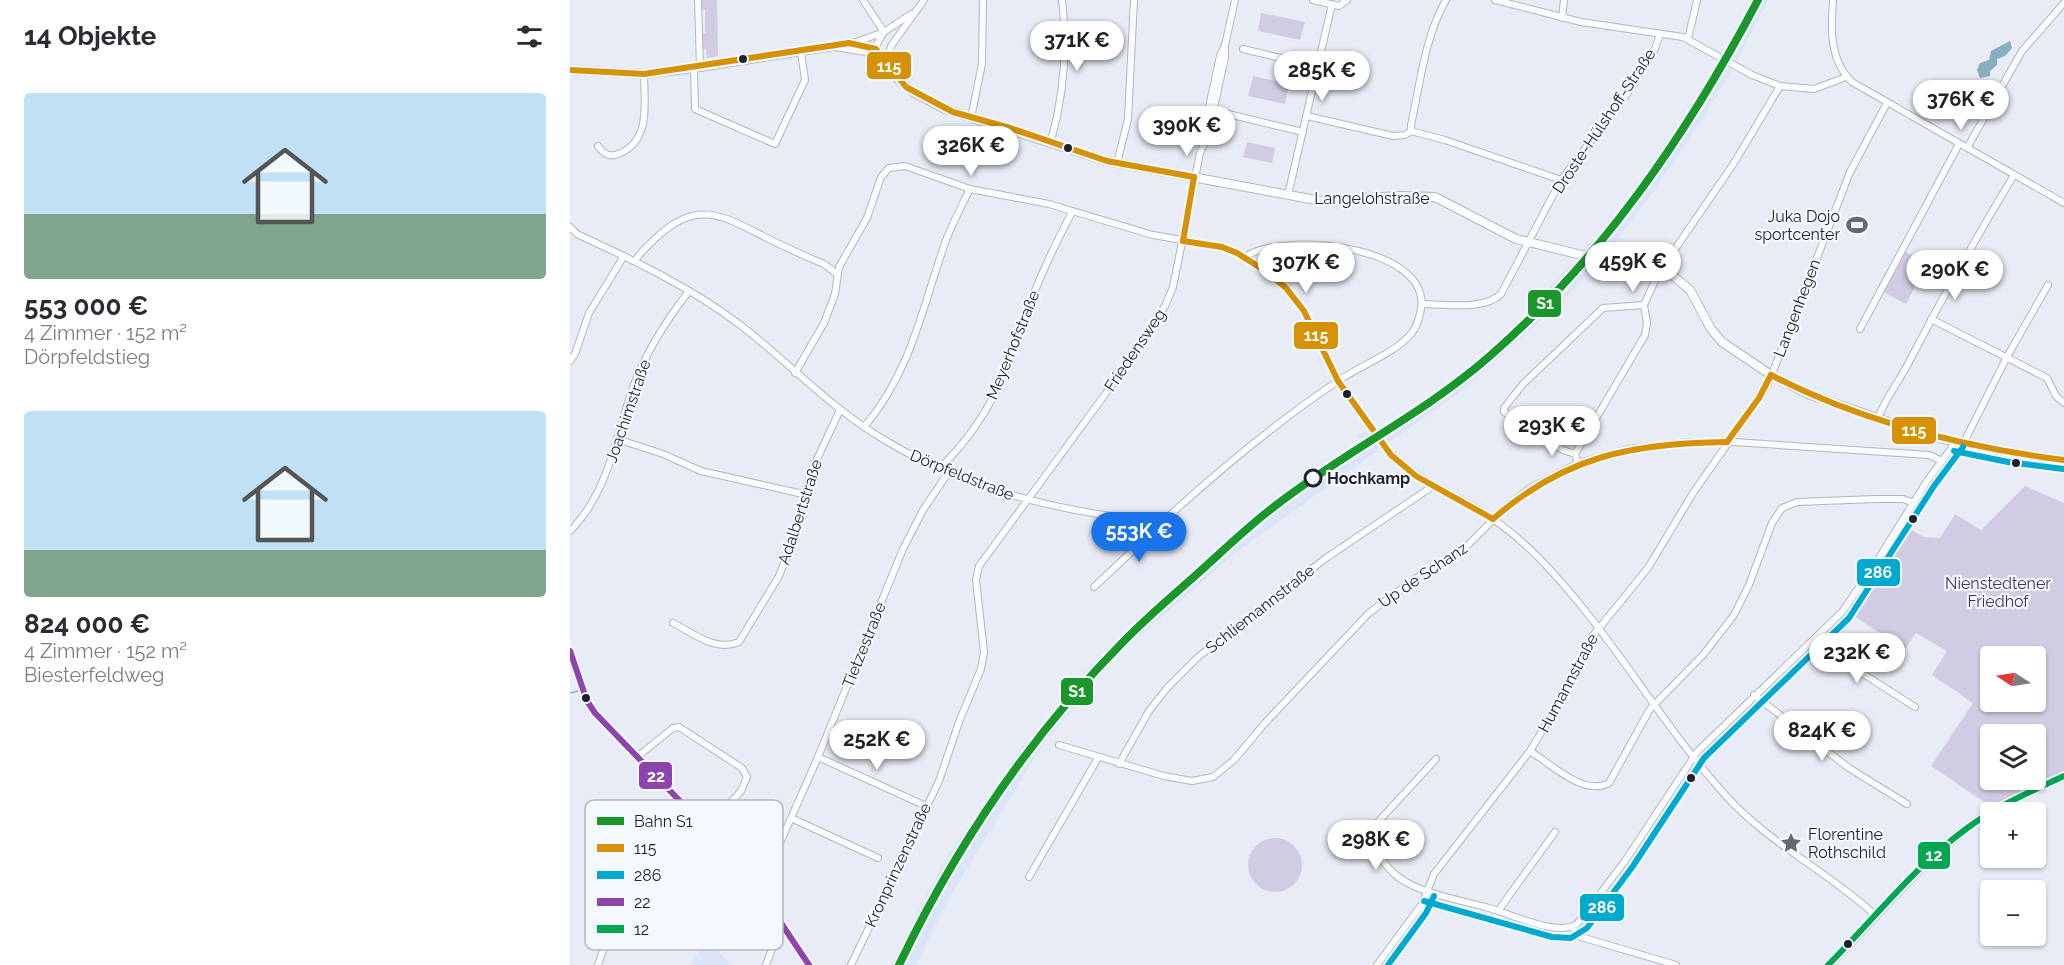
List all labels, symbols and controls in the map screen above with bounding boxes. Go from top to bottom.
icon: filters [513,20,546,53]
text: 14 Objekte [24,21,156,51]
pin: 371K € [1028,21,1126,72]
text: 371K € [1044,28,1110,52]
street label: Droste-Hülshoff-Straße [1548,45,1660,197]
line badge: 115 [866,51,912,80]
pin: 285K € [1273,51,1371,102]
unlabelled marker [737,53,749,65]
text: 115 [877,57,901,76]
text: 285K € [1288,58,1356,82]
pin: 376K € [1912,80,2010,131]
text: 376K € [1927,87,1995,111]
pin: 390K € [1138,106,1236,157]
text: 390K € [1152,113,1222,137]
pin: 326K € [922,126,1020,177]
icon: home [231,132,339,240]
text: 326K € [937,133,1005,157]
unlabelled marker [1062,142,1074,154]
street label: Langelohstraße [1314,189,1430,208]
place label: Juka Dojo sportcenter [1754,207,1840,244]
sports icon: Juka Dojo sportcenter [1845,213,1869,237]
pin: 459K € [1584,242,1682,293]
pin: 307K € [1257,243,1355,294]
text: 459K € [1599,249,1667,273]
text: 307K € [1272,250,1340,274]
pin: 290K € [1906,250,2004,301]
street label: Langenhegen [1770,256,1824,360]
text: 290K € [1920,257,1990,281]
street label: Meyerhofstraße [982,288,1044,402]
line badge: S1 [1527,289,1562,318]
text: 553 000 € [24,291,148,321]
text: S1 [1536,294,1554,313]
street label: Friedensweg [1100,305,1170,395]
text: 4 Zimmer · 152 m² [24,321,187,345]
line badge: 115 [1293,321,1339,350]
text: 115 [1304,326,1328,345]
text: Dörpfeldstieg [24,345,150,369]
street label: Joachimstraße [601,357,655,465]
unlabelled marker [1341,388,1353,400]
pin: 293K € [1503,406,1601,457]
text: 293K € [1518,413,1586,437]
line badge: 115 [1891,416,1937,445]
text: 115 [1902,421,1926,440]
street label: Dörpfeldstraße [907,445,1017,505]
icon: home [231,450,339,558]
street label: Adalbertstraße [774,457,826,567]
unlabelled marker [2010,457,2022,469]
marker: Hochkamp [1304,469,1322,487]
place label: Hochkamp [1327,469,1410,488]
pin: 553K € [1090,512,1188,563]
unlabelled marker [1907,513,1919,525]
text: 553K € [1105,519,1173,543]
street label: Up de Schanz [1375,538,1471,612]
line badge: 286 [1856,558,1901,587]
street label: Schliemannstraße [1202,561,1318,657]
text: 286 [1864,563,1892,582]
park label: Nienstedtener Friedhof [1945,574,2051,611]
street label: Tietzestraße [838,599,890,691]
text: 824 000 € [24,609,150,639]
street label: Humannstraße [1534,630,1602,736]
pin: 232K € [1808,633,1906,684]
text: 4 Zimmer · 152 m² [24,639,187,663]
text: 232K € [1823,640,1891,664]
north arrow [1980,646,2046,712]
map controls [1980,646,2046,946]
text: Biesterfeldweg [24,663,164,687]
line badge: S1 [1060,677,1094,706]
text: S1 [1068,682,1086,701]
unlabelled marker [580,692,592,704]
pin: 824K € [1773,711,1871,762]
text: 824K € [1788,718,1856,742]
pin: 252K € [828,720,926,771]
button: layers [1980,724,2046,790]
text: 252K € [843,727,911,751]
line badge: 22 [638,761,673,790]
text: 22 [647,767,665,786]
unlabelled marker [1685,772,1697,784]
legend [585,800,783,950]
street label: Kronprinzenstraße [861,800,935,930]
button: + [1980,802,2046,868]
text: Bahn S1 [634,812,693,831]
pin: 298K € [1327,820,1425,871]
place label: Florentine Rothschild [1808,825,1886,862]
text: 298K € [1341,827,1411,851]
place icon: Florentine Rothschild [1779,831,1803,855]
text: 115 [634,839,657,858]
line badge: 12 [1917,841,1951,870]
text: 12 [1926,846,1942,865]
text: 286 [634,866,661,885]
button: − [1980,880,2046,946]
text: 22 [634,893,651,912]
line badge: 286 [1579,893,1625,922]
text: 286 [1588,898,1616,917]
text: 12 [634,920,649,939]
unlabelled marker [1842,938,1854,950]

